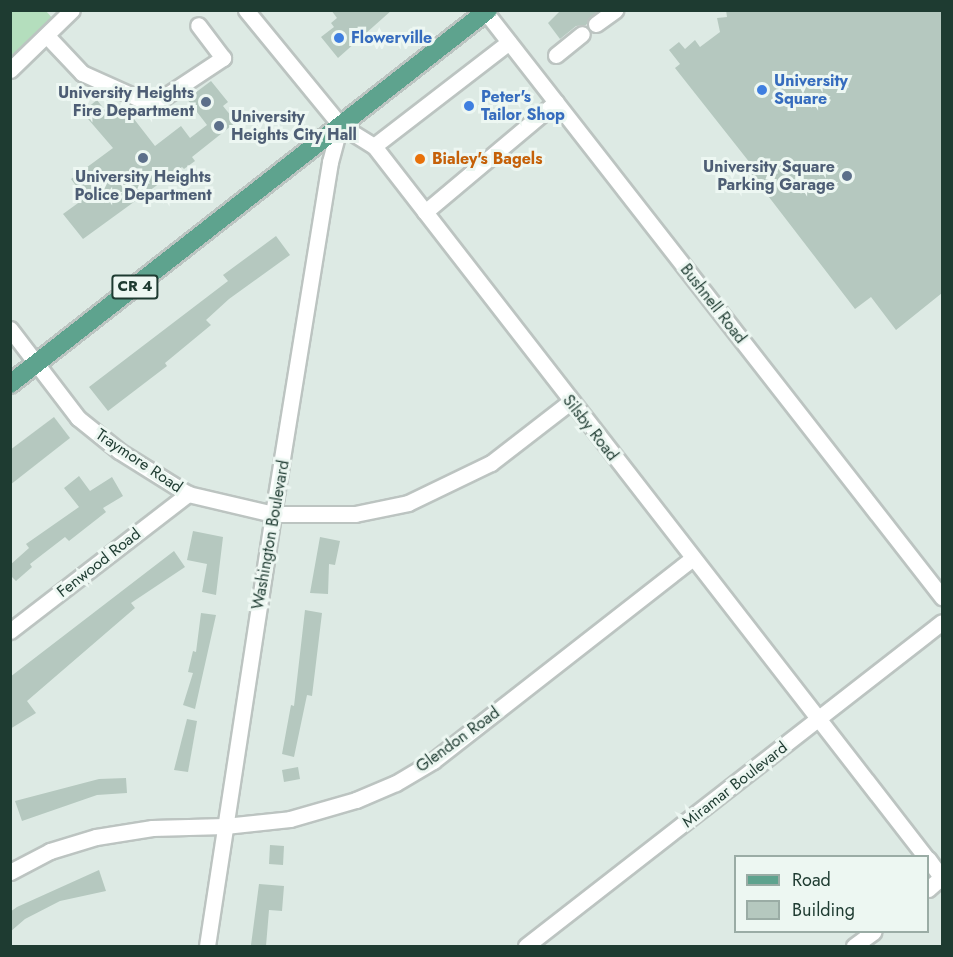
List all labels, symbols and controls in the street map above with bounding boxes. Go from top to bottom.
place label: Flowerville [351,28,432,48]
marker: Flowerville [332,31,346,45]
place label: University Square [774,71,848,109]
place label: University Heights Fire Department [58,83,194,121]
marker: University Square [755,83,769,97]
place label: Peter's Tailor Shop [481,87,565,125]
marker: University Heights Fire Department [199,95,213,109]
marker: Peter's Tailor Shop [462,99,476,113]
place label: University Heights City Hall [231,107,357,145]
marker: University Heights City Hall [212,119,226,133]
place label: Bialey's Bagels [432,149,542,169]
marker: University Heights Police Department [136,151,150,165]
marker: Bialey's Bagels [413,152,427,166]
place label: University Square Parking Garage [703,157,835,195]
place label: University Heights Police Department [74,167,212,205]
marker: University Square Parking Garage [840,169,854,183]
street label: Bushnell Road [676,260,750,348]
road number: CR 4 [111,275,159,299]
street label: Silsby Road [558,391,622,465]
street label: Traymore Road [92,425,186,497]
street label: Washington Boulevard [248,459,294,611]
street label: Fenwood Road [53,524,145,602]
street label: Glendon Road [413,703,503,777]
street label: Miramar Boulevard [679,738,791,832]
legend [734,855,929,933]
text: Road [792,867,831,893]
text: Building [792,897,855,923]

